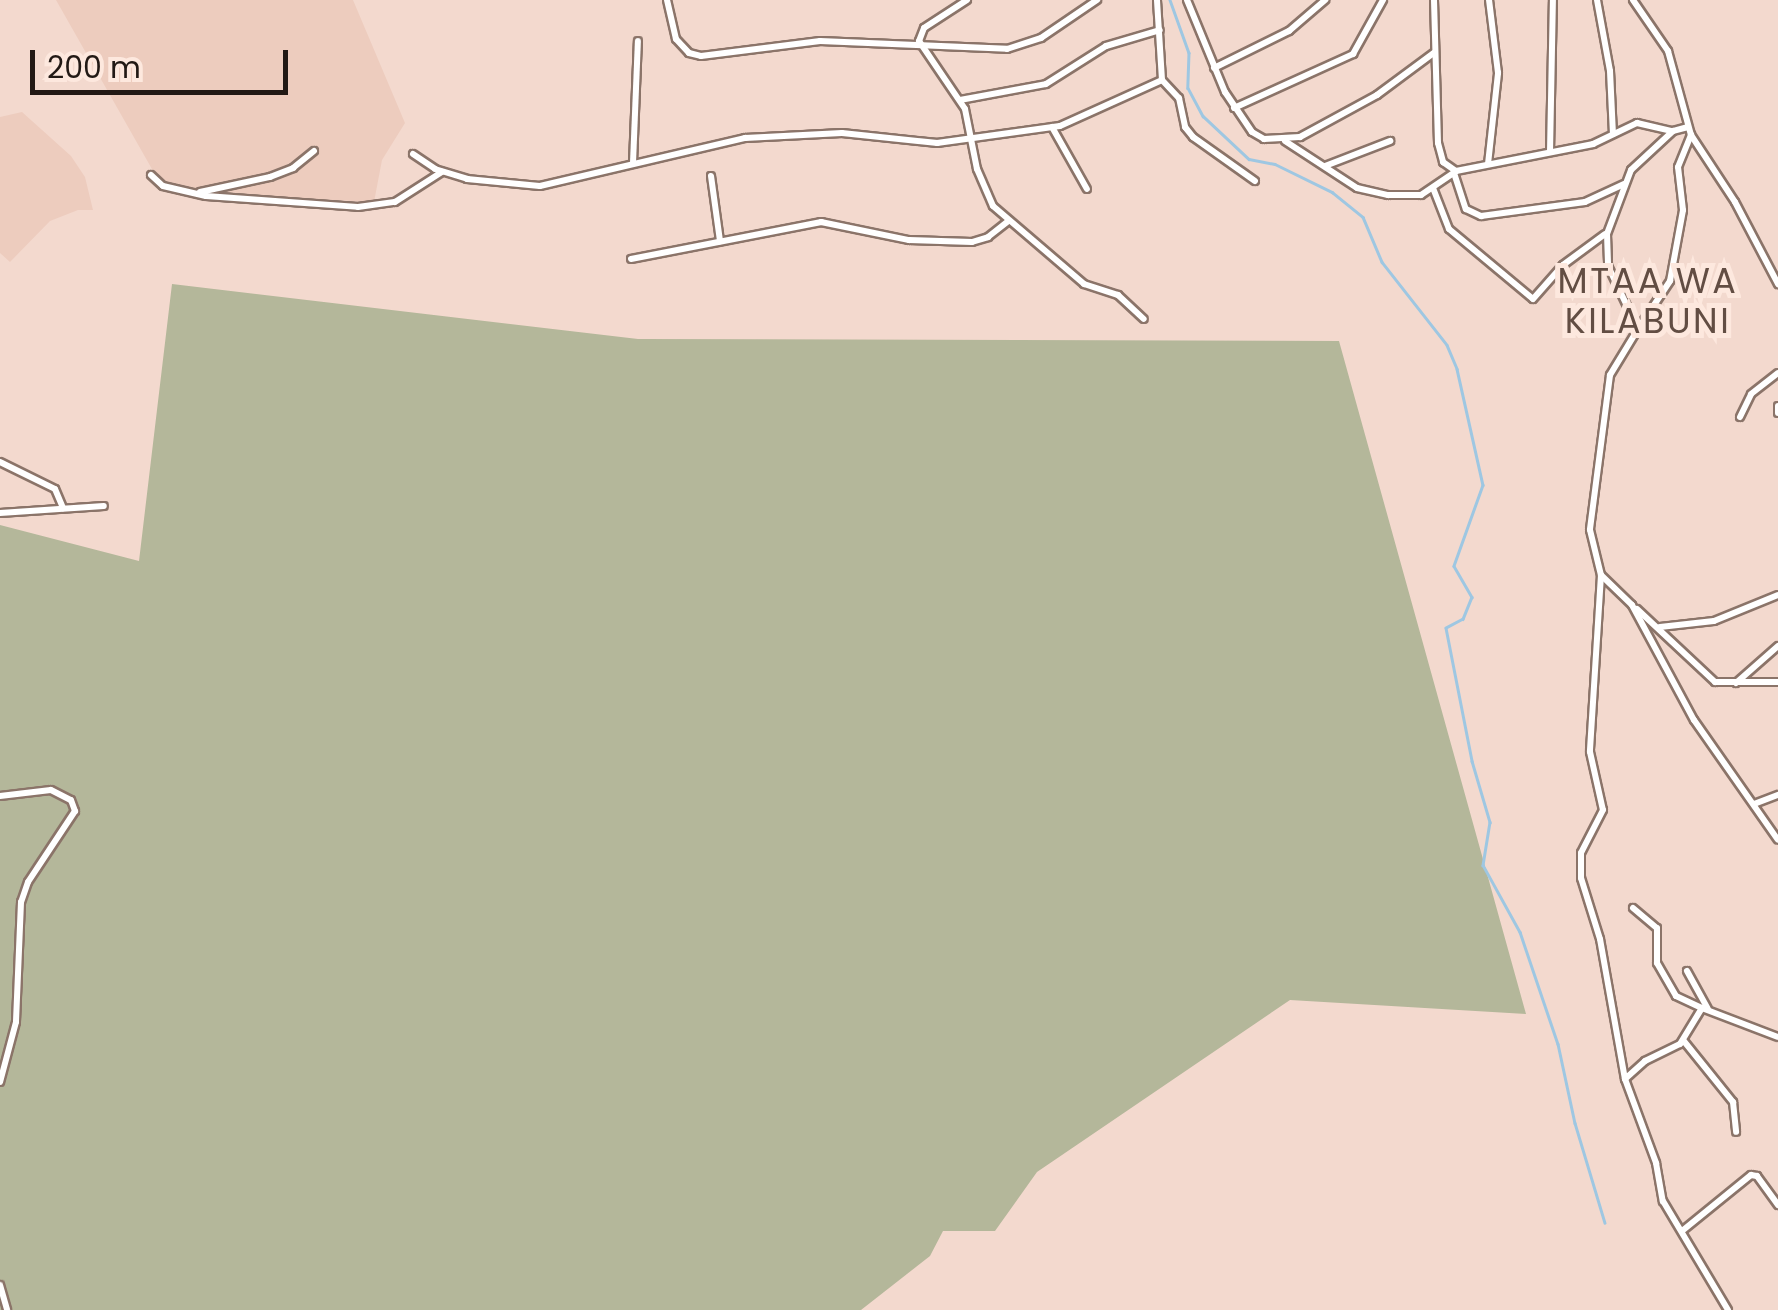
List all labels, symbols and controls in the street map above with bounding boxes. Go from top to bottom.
scale bar [35,30,292,92]
text: 200 m [47,46,141,89]
district label: MTAA WA KILABUNI [1558,260,1738,342]

